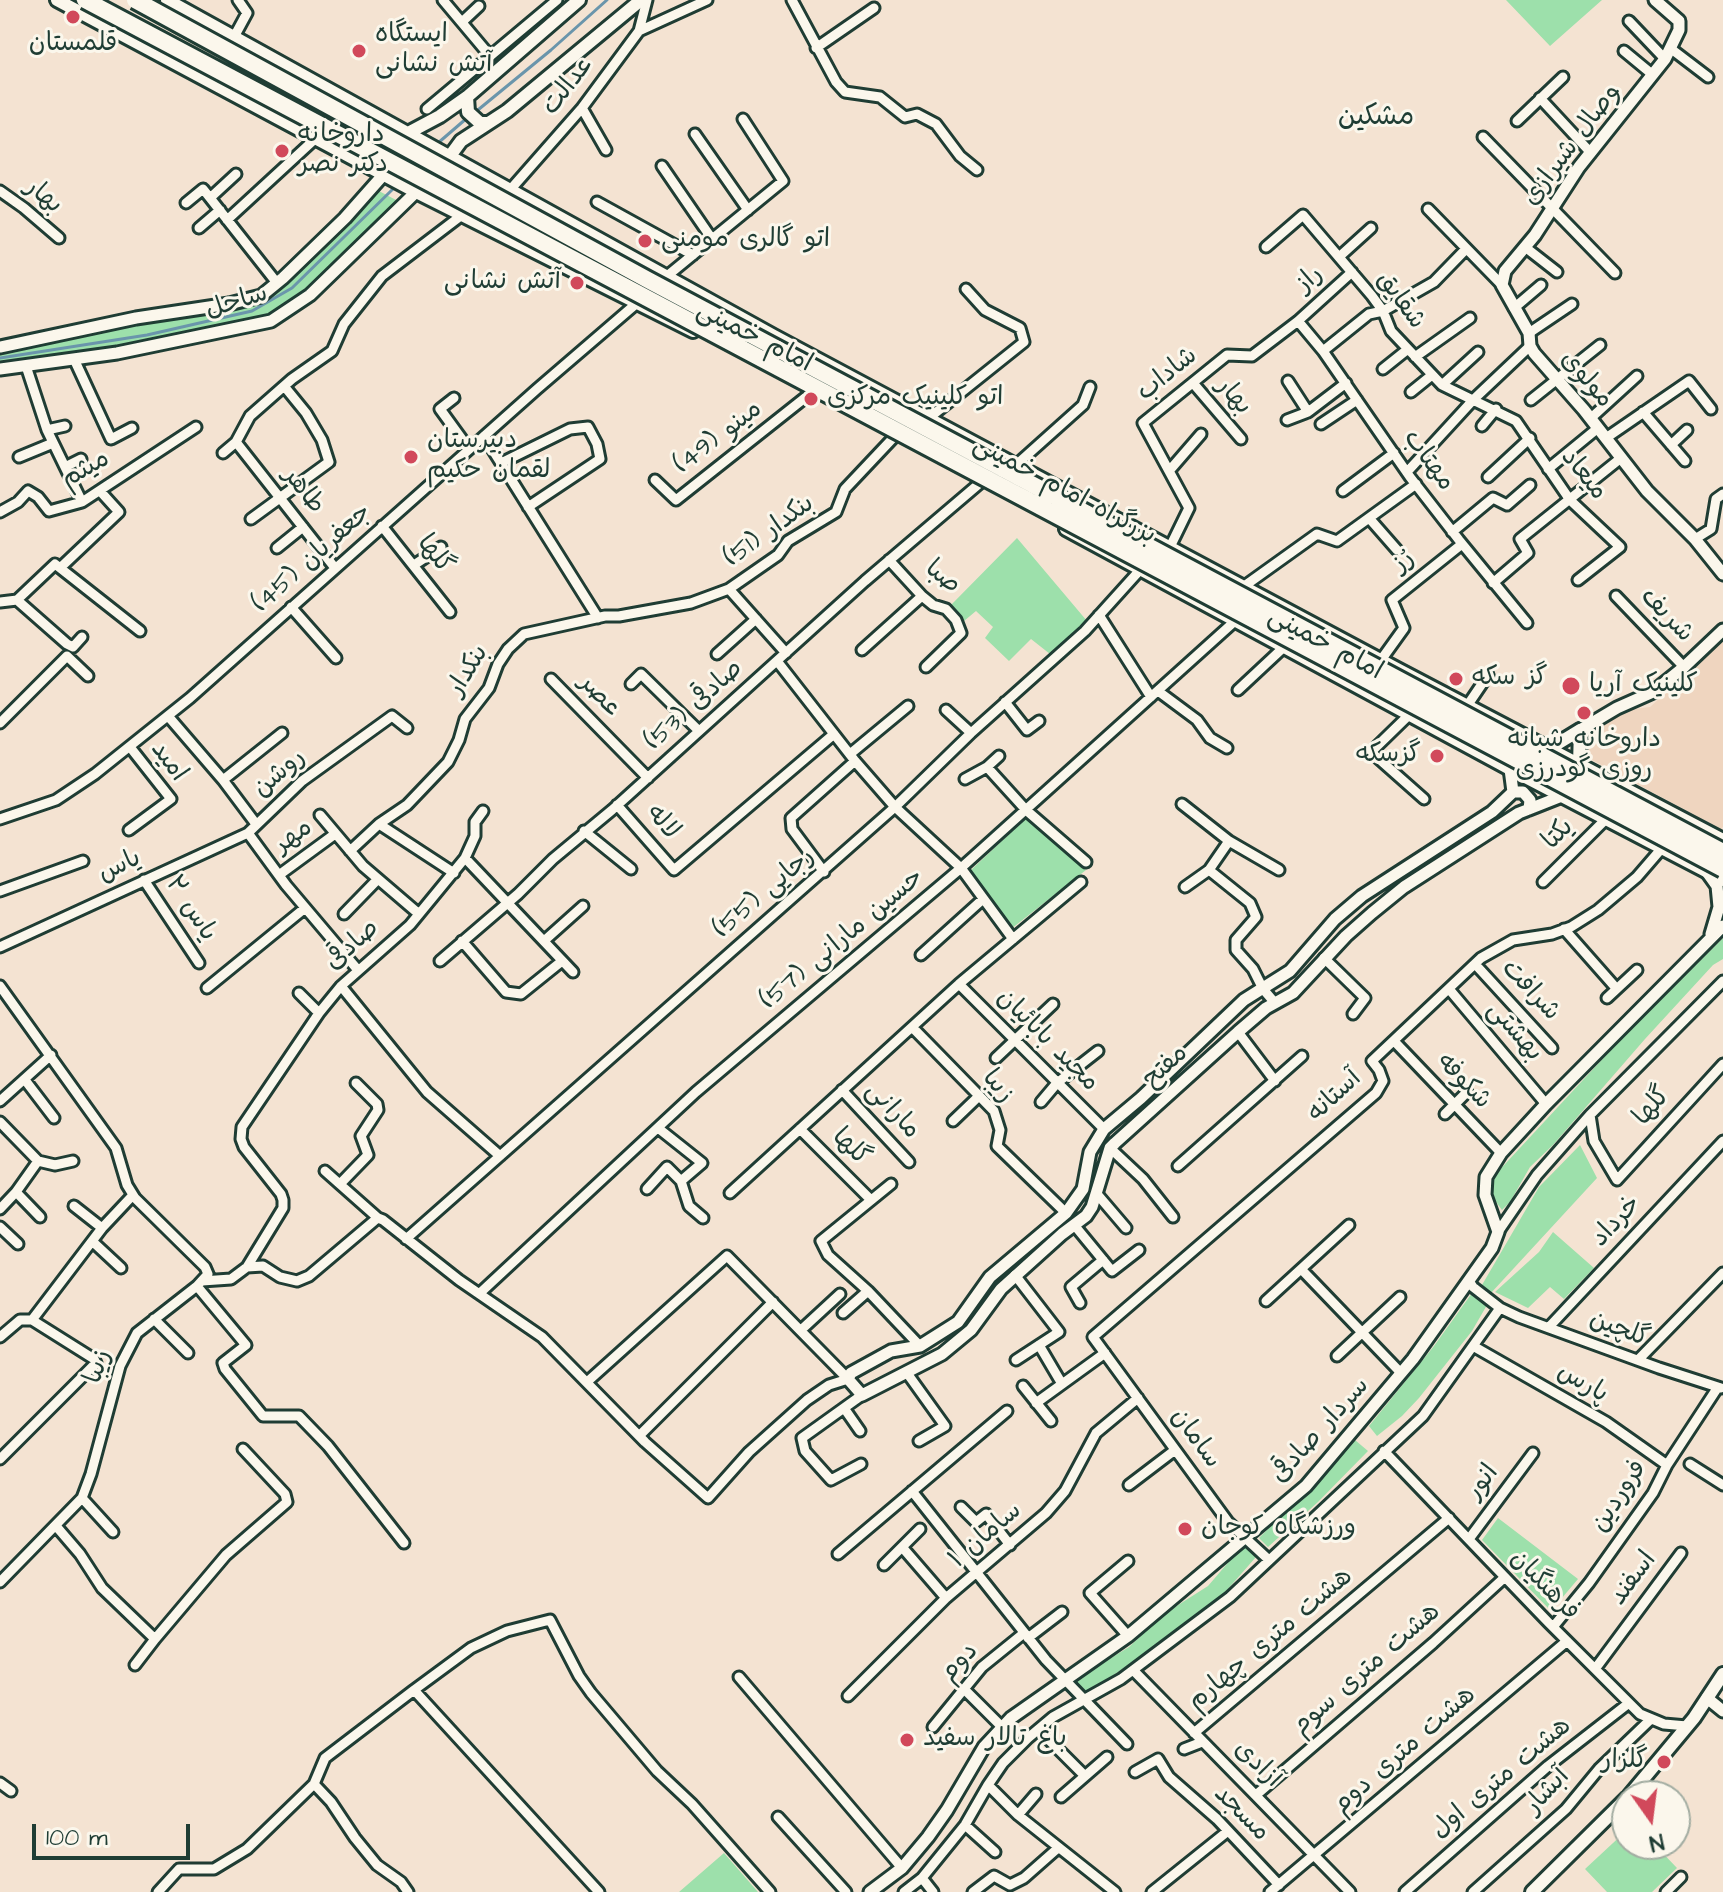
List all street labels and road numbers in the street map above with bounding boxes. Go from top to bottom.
street label: عدالت [536,50,602,122]
street label: وصال شیرازی [1517,77,1629,213]
street label: بهار [18,172,68,222]
street label: راز [1290,260,1330,300]
street label: شقایق [1369,266,1431,336]
street label: ساحل [202,279,272,327]
street label: امام خمینی [691,296,817,380]
street label: شاداب [1131,341,1205,409]
street label: مولوی [1553,345,1619,415]
street label: بهار [1208,372,1258,422]
street label: مینو (49) [669,394,769,482]
street label: مهتاب [1395,424,1461,498]
street label: بزرگراه امام خمینی [967,430,1161,552]
street label: میعاد [1553,443,1613,507]
street label: میثم [56,444,116,496]
street label: طاهر [275,461,331,521]
street label: بنکدار (51) [719,489,821,575]
street label: جعفریان (45) [247,498,379,620]
street label: گلها [409,529,459,581]
street label: رُز [1386,544,1422,580]
street label: صبا [918,554,966,602]
street label: شریف [1633,582,1699,650]
street label: امام خمینی [1262,602,1388,688]
street label: بنکدار [441,640,497,702]
street label: صادقی (53) [640,654,750,758]
street label: عصر [571,668,627,724]
street label: امید [143,736,193,788]
street label: روشن [247,743,313,805]
street label: لاله [638,799,686,847]
street label: مهر [269,813,319,861]
street label: یکتا [1537,813,1581,857]
street label: رجایی (55) [708,842,822,946]
street label: یاس [94,844,146,890]
street label: حسین مارانی (57) [755,863,931,1017]
street label: یاس ۲ [157,870,223,948]
street label: صادقی [320,914,386,978]
street label: شرافت [1494,954,1566,1028]
street label: مجید بابائیان [989,983,1105,1099]
street label: بهشتی [1479,995,1549,1069]
street label: مفتح [1137,1039,1195,1095]
street label: شکوفه [1429,1047,1497,1117]
street label: زیبا [974,1064,1020,1110]
street label: آستانه [1301,1064,1369,1130]
street label: مارانی [858,1076,926,1146]
street label: گلها [1628,1081,1678,1133]
street label: گلها [824,1122,876,1174]
street label: خرداد [1585,1190,1649,1254]
street label: گلچین [1585,1304,1653,1356]
street label: زیبا [79,1346,119,1388]
street label: پارس [1551,1357,1613,1411]
street label: سردار صادقی [1265,1371,1377,1491]
street label: سامان [1163,1403,1227,1475]
street label: فروردین [1585,1455,1655,1539]
street label: انور [1460,1459,1506,1507]
street label: سامان ۱ [943,1496,1029,1576]
street label: فرهنگیان [1503,1544,1585,1628]
street label: اسفند [1604,1546,1664,1612]
street label: هشت متری چهارم [1182,1562,1360,1718]
street label: هشت متری سوم [1286,1597,1448,1743]
street label: دوم [934,1637,986,1689]
street label: هشت متری دوم [1327,1680,1483,1822]
street label: هشت متری اول [1426,1711,1578,1847]
street label: آزادی [1226,1735,1288,1795]
street label: آبشار [1519,1762,1577,1822]
street label: مسجد [1206,1779,1276,1849]

